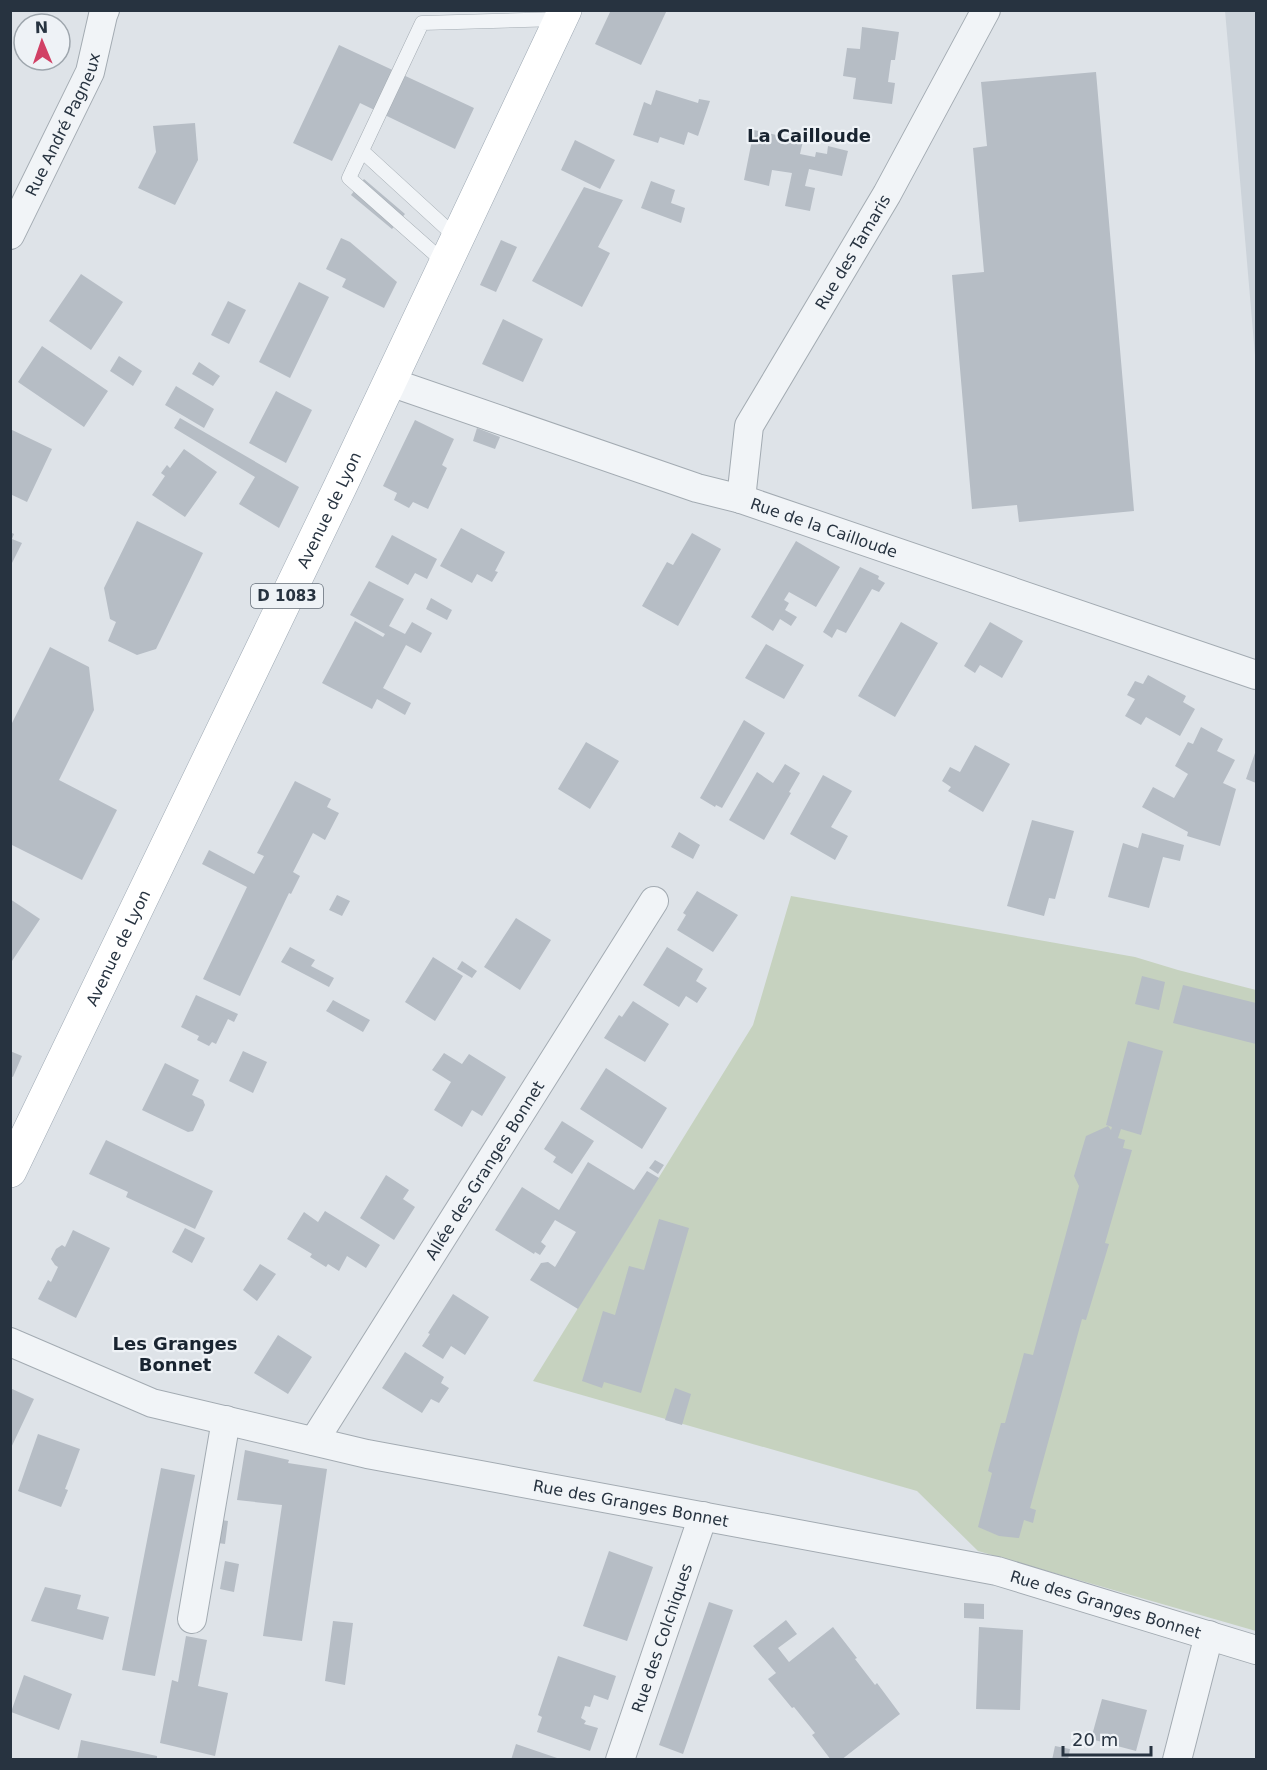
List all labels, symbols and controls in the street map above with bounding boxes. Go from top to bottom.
north arrow [12,12,72,72]
text: N [34,18,49,37]
street label: Rue André Pagneux [22,51,104,199]
district label: La Cailloude [747,125,871,146]
street label: Rue des Tamaris [811,191,895,313]
street label: Avenue de Lyon [293,449,365,571]
street label: Rue de la Cailloude [748,494,900,562]
road number: D 1083 [251,584,323,608]
street label: Avenue de Lyon [82,887,154,1009]
street label: Allée des Granges Bonnet [422,1078,548,1263]
district label: Les Granges Bonnet [112,1333,238,1375]
street label: Rue des Granges Bonnet [532,1476,730,1531]
street label: Rue des Colchiques [628,1561,696,1715]
street label: Rue des Granges Bonnet [1008,1567,1203,1643]
scale bar [1063,1719,1152,1757]
text: 20 m [1072,1729,1118,1750]

